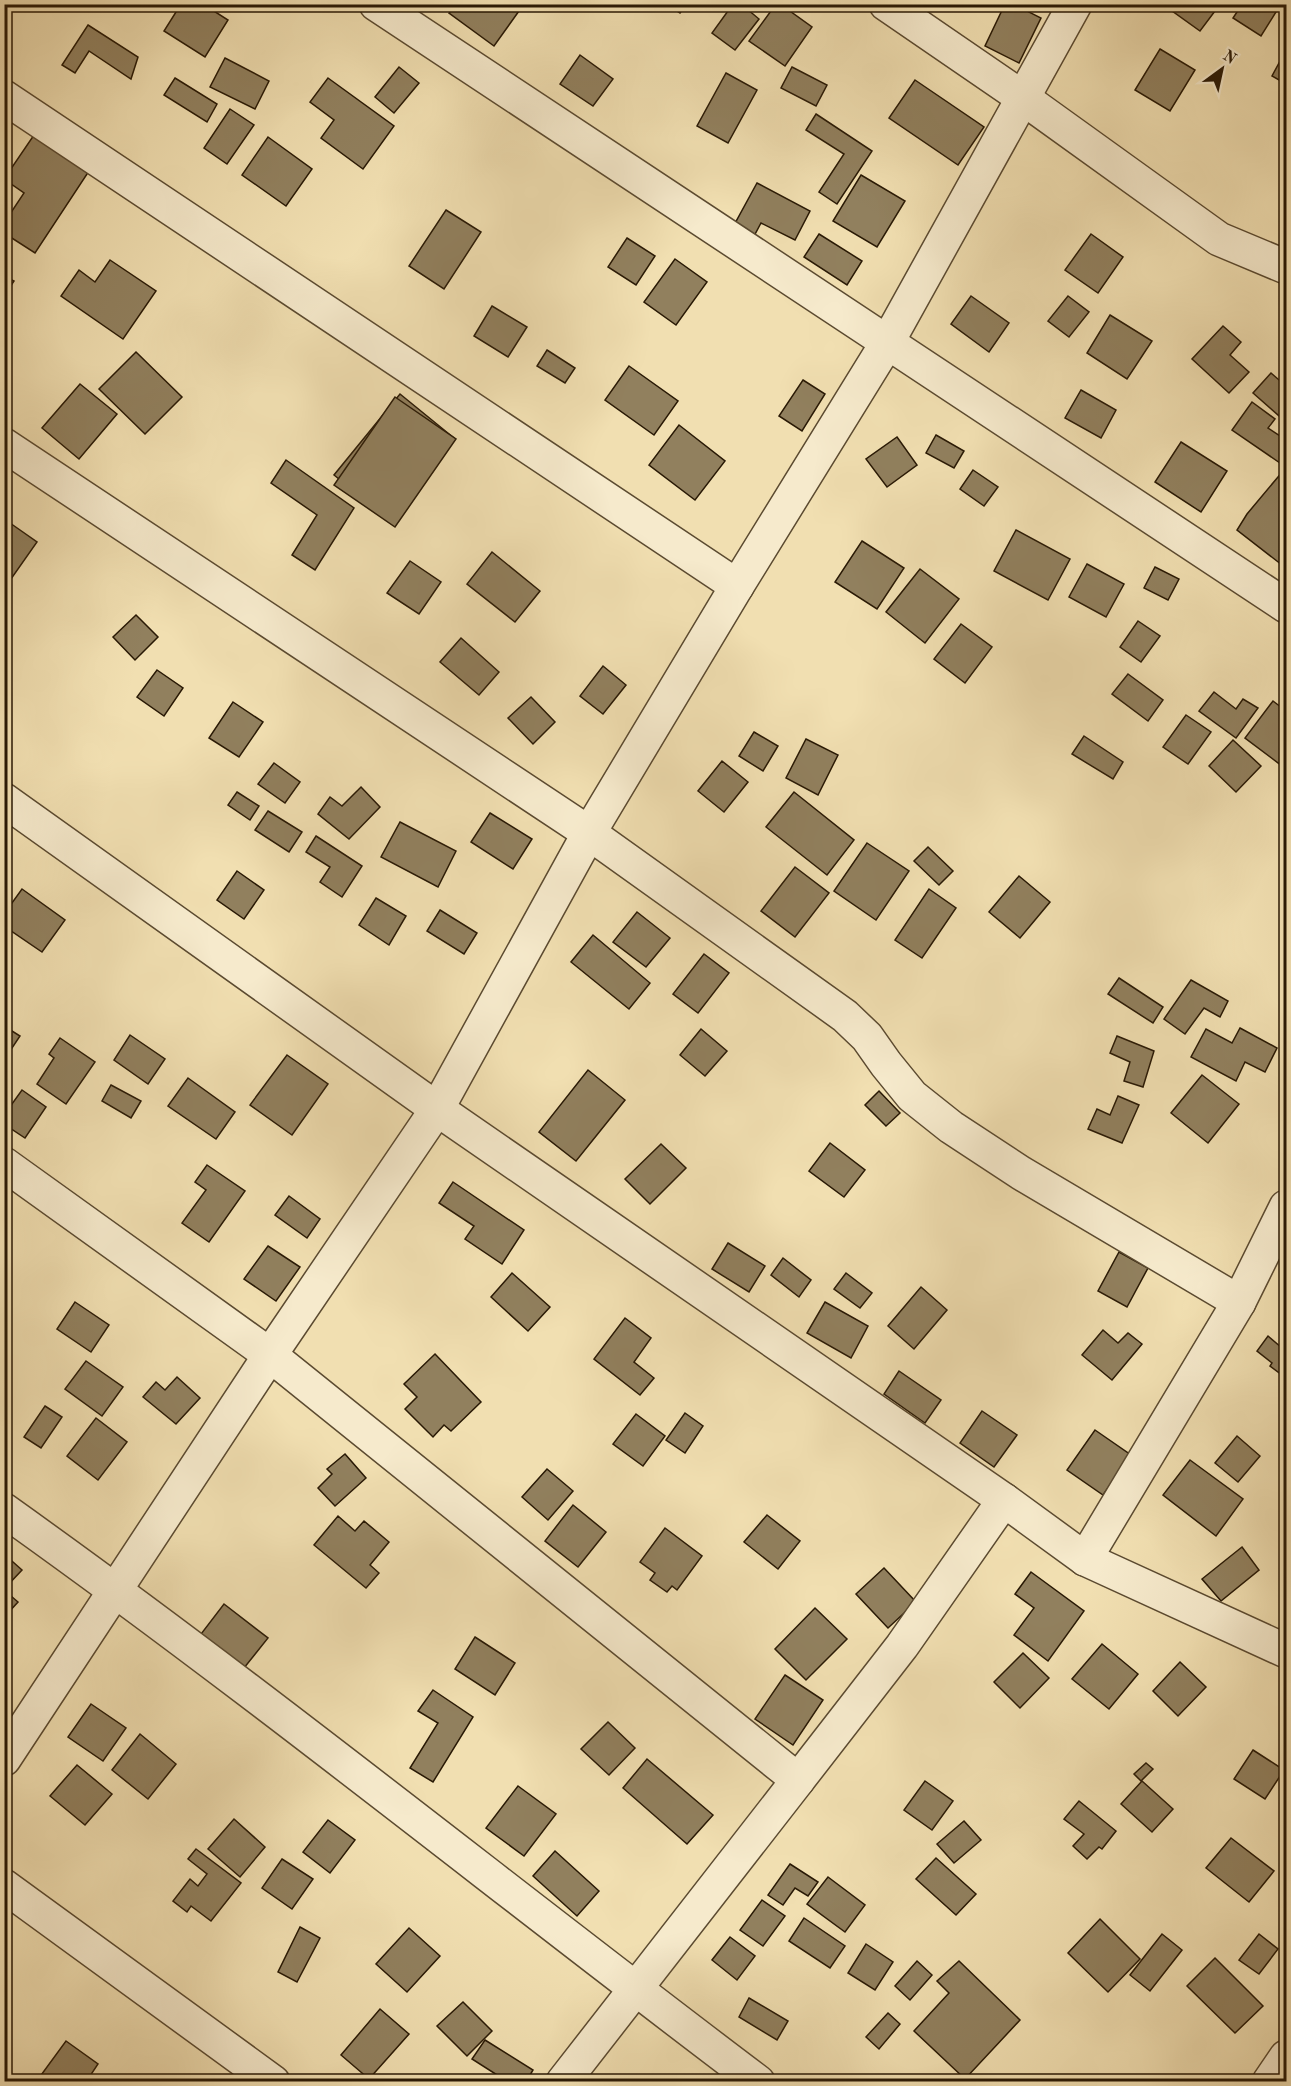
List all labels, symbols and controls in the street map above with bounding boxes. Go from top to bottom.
north arrow [1192,39,1252,99]
text: N [1220,48,1239,69]

